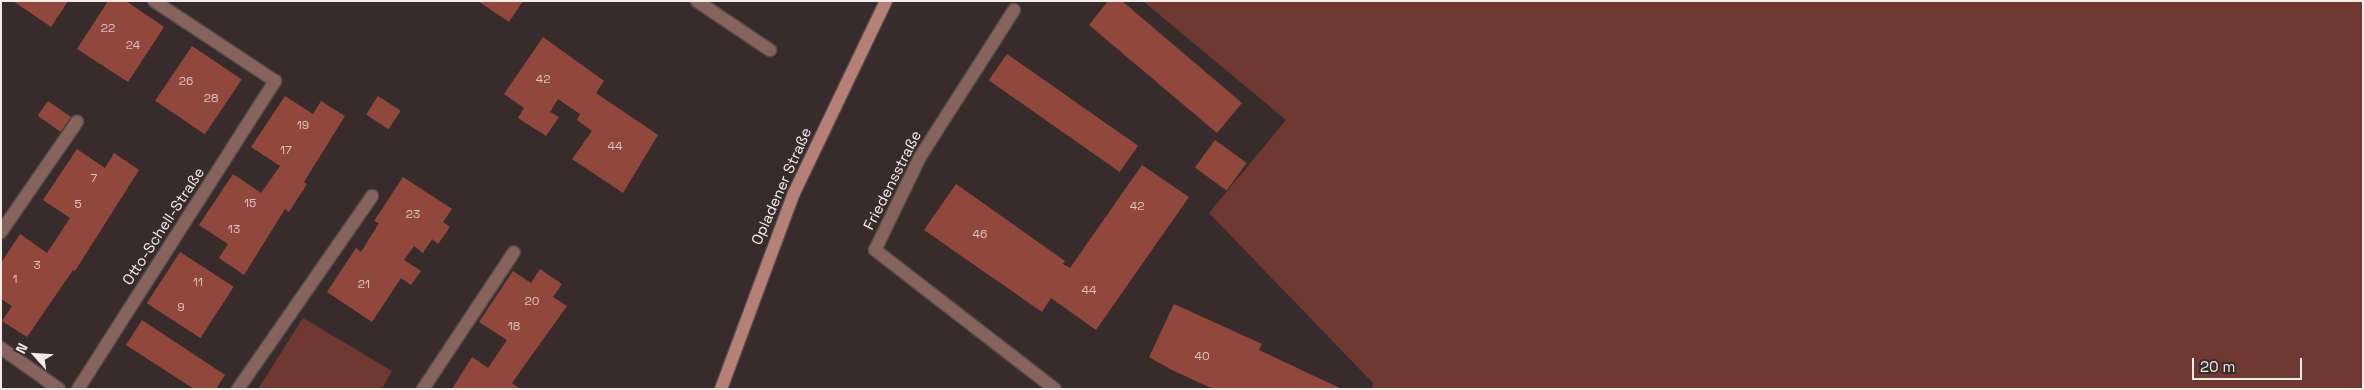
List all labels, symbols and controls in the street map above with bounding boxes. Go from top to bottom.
house number: 22 [101,22,115,36]
house number: 24 [126,39,140,53]
house number: 42 [536,73,550,87]
house number: 26 [179,75,193,89]
house number: 28 [204,92,218,106]
house number: 19 [297,119,309,133]
street label: Opladener Straße [747,125,815,247]
street label: Friedensstraße [859,127,925,233]
house number: 44 [608,140,622,154]
house number: 17 [280,144,292,158]
street label: Otto-Schell-Straße [118,164,208,288]
house number: 7 [91,172,97,186]
house number: 15 [244,197,256,211]
house number: 5 [74,198,82,212]
house number: 42 [1130,200,1144,214]
house number: 23 [406,208,420,222]
house number: 13 [228,223,240,237]
house number: 46 [973,228,987,242]
house number: 3 [33,259,41,273]
house number: 1 [12,273,18,287]
house number: 11 [193,276,203,290]
house number: 21 [358,278,370,292]
house number: 44 [1082,284,1096,298]
house number: 20 [525,295,539,309]
house number: 9 [177,301,185,315]
house number: 18 [508,320,520,334]
north arrow [10,330,60,380]
text: N [11,340,32,357]
scale bar [2194,348,2304,380]
house number: 40 [1194,350,1210,364]
text: 20 m [2200,357,2235,376]

